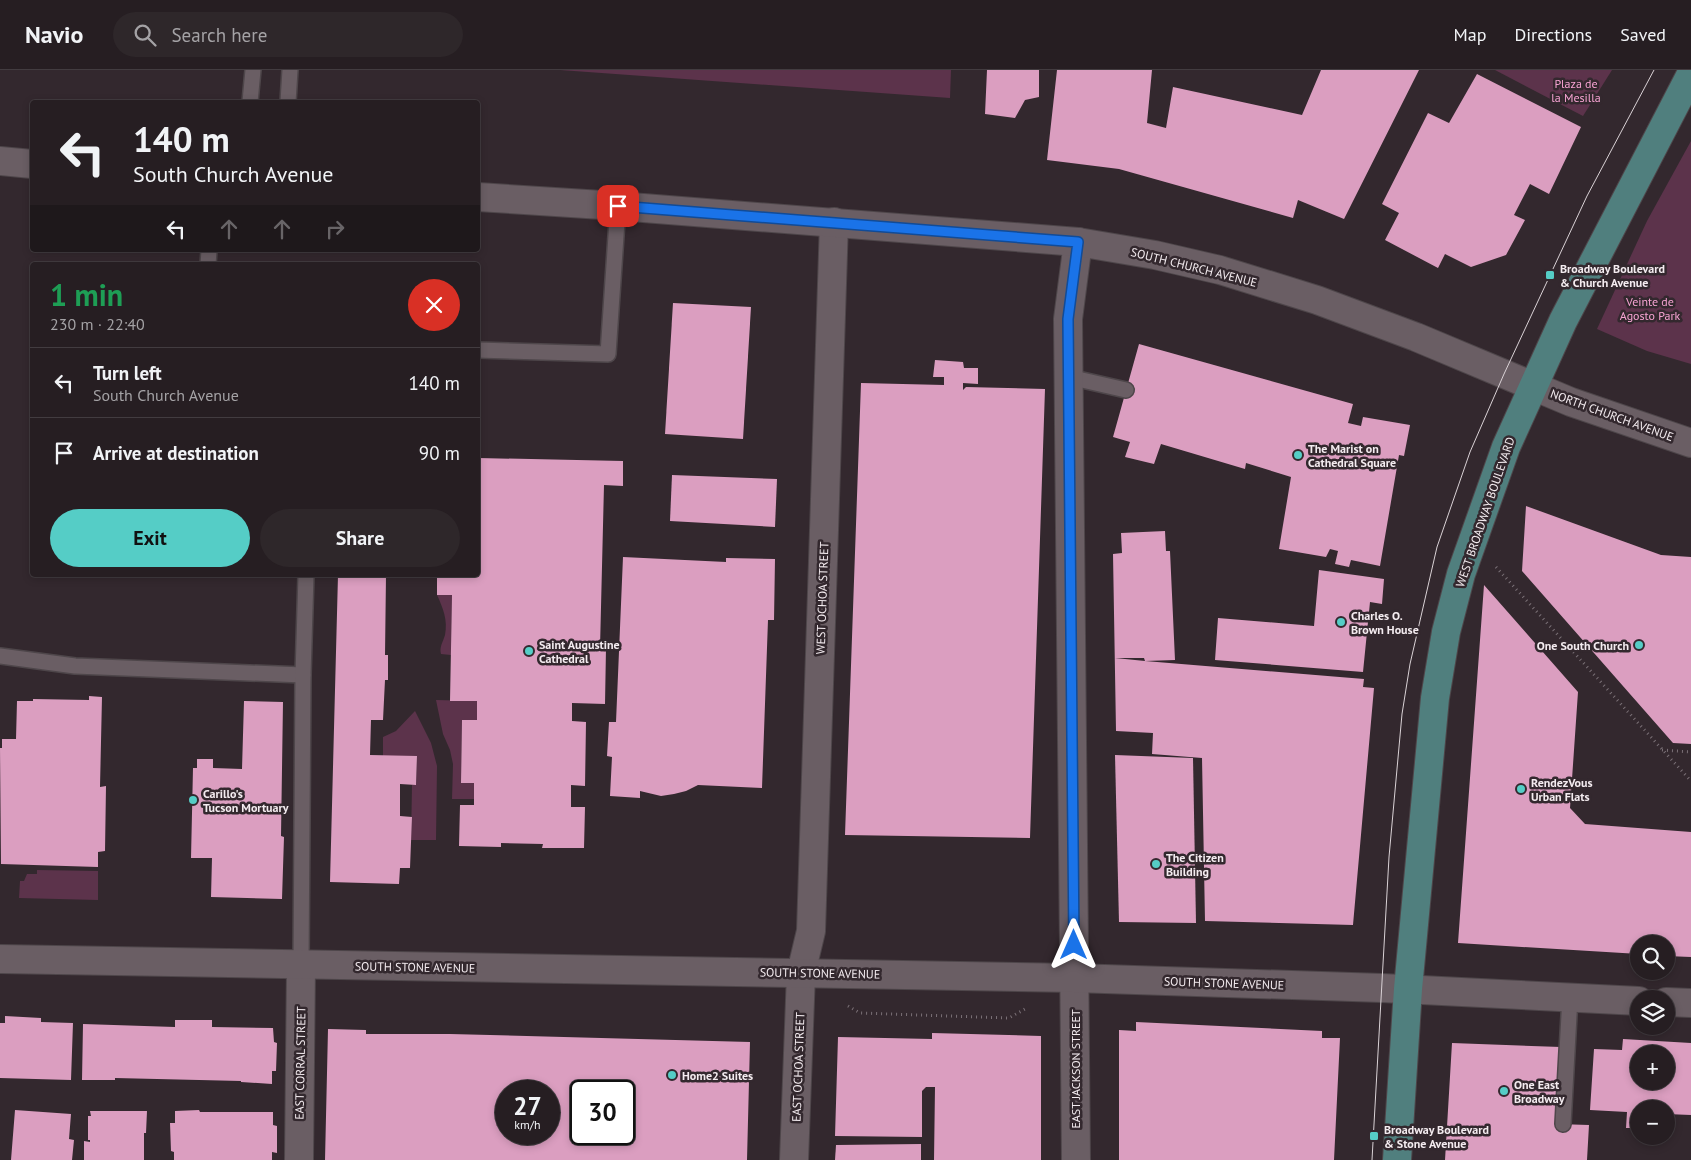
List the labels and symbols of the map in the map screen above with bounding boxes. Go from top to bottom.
park label: Plaza de la Mesilla [1551,76,1601,105]
pin [597,185,639,227]
street label: SOUTH CHURCH AVENUE [1129,244,1259,290]
place label: Broadway Boulevard & Church Avenue [1560,261,1665,290]
marker: Broadway Boulevard & Church Avenue [1544,269,1556,281]
park label: Veinte de Agosto Park [1620,294,1680,323]
street label: NORTH CHURCH AVENUE [1548,386,1676,444]
street label: WEST BROADWAY BOULEVARD [1452,435,1518,589]
place label: The Marist on Cathedral Square [1308,441,1396,470]
marker: The Marist on Cathedral Square [1292,449,1304,461]
street label: WEST OCHOA STREET [813,541,831,655]
place label: Charles O. Brown House [1351,608,1419,637]
marker: Charles O. Brown House [1335,616,1347,628]
place label: Saint Augustine Cathedral [539,637,620,666]
place label: One South Church [1537,638,1629,653]
marker: One South Church [1633,639,1645,651]
marker: Saint Augustine Cathedral [523,645,535,657]
place label: RendezVous Urban Flats [1531,775,1593,804]
marker: RendezVous Urban Flats [1515,783,1527,795]
place label: Carillo's Tucson Mortuary [203,786,289,815]
marker: Carillo's Tucson Mortuary [187,794,199,806]
place label: The Citizen Building [1166,850,1224,879]
marker: The Citizen Building [1150,858,1162,870]
position arrow [1047,918,1099,970]
street label: SOUTH STONE AVENUE [355,958,475,976]
street label: SOUTH STONE AVENUE [760,964,880,982]
street label: SOUTH STONE AVENUE [1164,973,1284,993]
street label: EAST CORRAL STREET [292,1006,308,1120]
street label: EAST JACKSON STREET [1068,1009,1083,1129]
street label: EAST OCHOA STREET [789,1012,807,1122]
place label: Home2 Suites [682,1068,753,1083]
marker: Home2 Suites [666,1069,678,1081]
place label: One East Broadway [1514,1077,1565,1106]
speed limit sign: 30 [570,1080,635,1145]
marker: One East Broadway [1498,1085,1510,1097]
place label: Broadway Boulevard & Stone Avenue [1384,1122,1489,1151]
marker: Broadway Boulevard & Stone Avenue [1368,1130,1380,1142]

